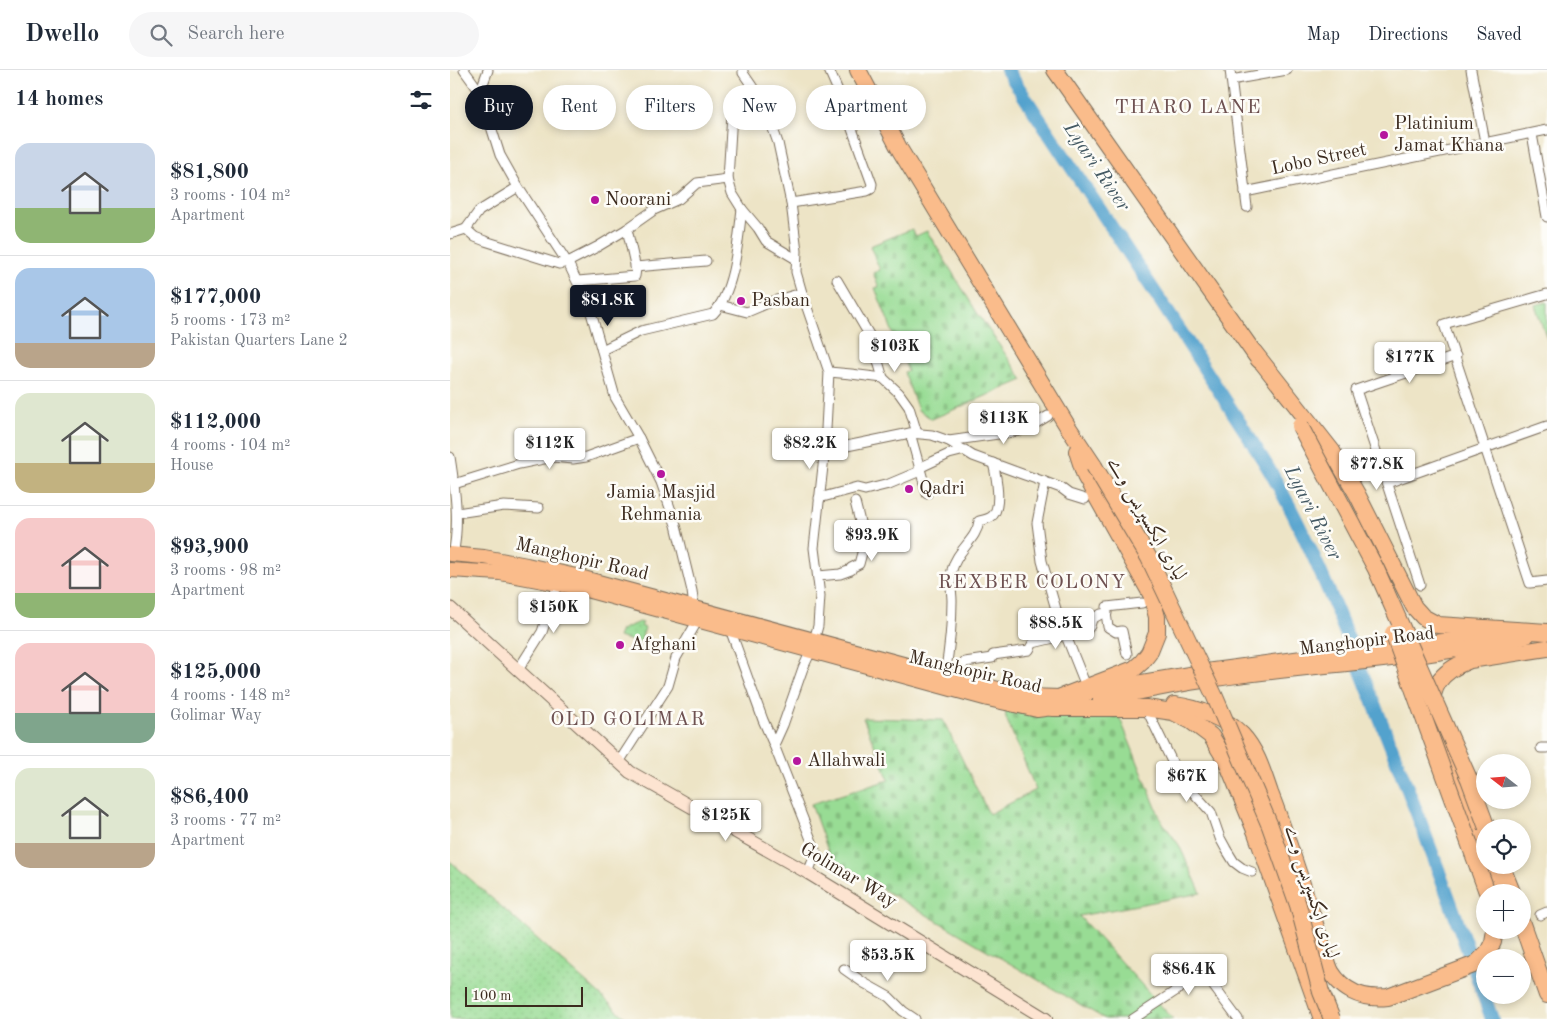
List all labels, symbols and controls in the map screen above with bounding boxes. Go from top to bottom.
search box [129,12,479,57]
icon: search [147,21,175,49]
text: Dwello [25,23,99,47]
text: Search here [187,25,285,44]
text: Map [1307,26,1340,44]
text: Directions [1368,26,1448,44]
text: Saved [1476,26,1522,44]
chip: Buy [465,85,533,130]
chip: Rent [543,85,616,130]
chip: Filters [626,85,713,130]
chip: New [723,85,796,130]
chip: Apartment [806,85,926,130]
icon: filters [407,86,435,114]
text: 14 homes [15,89,103,110]
district label: THARO LANE [1114,98,1262,118]
place label: Platinium Jamat Khana [1394,115,1504,156]
water label: Lyari River [1058,118,1133,216]
marker: Platinium Jamat Khana [1378,129,1390,141]
street label: Lobo Street [1270,141,1368,179]
text: $81,800 [170,162,249,183]
icon: home [55,163,115,223]
text: 3 rooms · 104 m² [170,188,290,204]
place label: Noorani [605,191,671,210]
marker: Noorani [589,194,601,206]
text: Apartment [170,208,245,224]
pin: $81.8K [567,284,649,327]
text: $177,000 [170,287,261,308]
icon: home [55,288,115,348]
place label: Pasban [751,292,810,311]
text: $81.8K [581,293,635,309]
marker: Pasban [735,295,747,307]
text: 5 rooms · 173 m² [170,313,290,329]
pin: $103K [860,330,930,373]
text: Pakistan Quarters Lane 2 [170,333,348,349]
text: $103K [870,339,920,355]
pin: $177K [1375,342,1445,384]
text: $177K [1385,350,1435,366]
pin: $113K [969,402,1039,445]
text: $113K [979,411,1029,427]
text: $112,000 [170,412,261,433]
icon: home [55,413,115,473]
pin: $112K [515,428,585,470]
pin: $82.2K [769,428,851,470]
text: $112K [525,436,575,452]
text: $82.2K [783,436,837,452]
text: 4 rooms · 104 m² [170,438,290,454]
pin: $77.8K [1336,448,1418,491]
street label: لیاری ایکسپریس وے [1101,453,1191,585]
text: $77.8K [1350,457,1404,473]
text: House [170,458,213,474]
water label: Lyari River [1279,462,1344,564]
marker: Jamia Masjid Rehmania [655,468,667,480]
place label: Qadri [919,480,965,499]
marker: Qadri [903,483,915,495]
place label: Jamia Masjid Rehmania [606,484,716,525]
pin: $93.9K [831,520,913,562]
text: $93.9K [845,528,899,544]
street label: Manghopir Road [514,535,650,585]
text: $93,900 [170,537,249,558]
icon: home [55,538,115,598]
text: 3 rooms · 98 m² [170,563,281,579]
district label: REXBER COLONY [938,573,1126,593]
text: Apartment [170,583,245,599]
pin: $150K [519,592,589,634]
text: $150K [529,600,579,616]
pin: $88.5K [1015,608,1097,650]
text: $88.5K [1029,616,1083,632]
street label: Manghopir Road [1298,624,1436,660]
place label: Afghani [630,636,696,655]
marker: Afghani [614,639,626,651]
street label: Manghopir Road [907,648,1043,698]
text: $125,000 [170,662,261,683]
icon: home [55,663,115,723]
text: 4 rooms · 148 m² [170,688,290,704]
text: Golimar Way [170,708,262,724]
district label: OLD GOLIMAR [550,710,706,730]
place label: Allahwali [807,752,885,771]
north arrow [1476,754,1531,809]
map controls [1476,754,1531,1004]
marker: Allahwali [791,755,803,767]
pin: $67K [1157,760,1217,803]
text: $67K [1167,769,1207,785]
text: $86,400 [170,787,249,808]
icon: home [55,788,115,848]
pin: $125K [691,800,761,842]
text: $125K [701,808,751,824]
text: 3 rooms · 77 m² [170,813,281,829]
button: locate [1476,819,1531,874]
street label: لیاری ایکسپریس وے [1279,822,1343,962]
text: Apartment [170,833,245,849]
street label: Golimar Way [796,840,900,912]
button: + [1476,884,1531,939]
pin: $53.5K [847,940,929,982]
text: $53.5K [861,948,915,964]
button: − [1476,949,1531,1004]
pin: $86.4K [1148,954,1230,996]
text: $86.4K [1162,962,1216,978]
scale bar [465,984,582,1007]
text: 100 m [472,989,511,1003]

